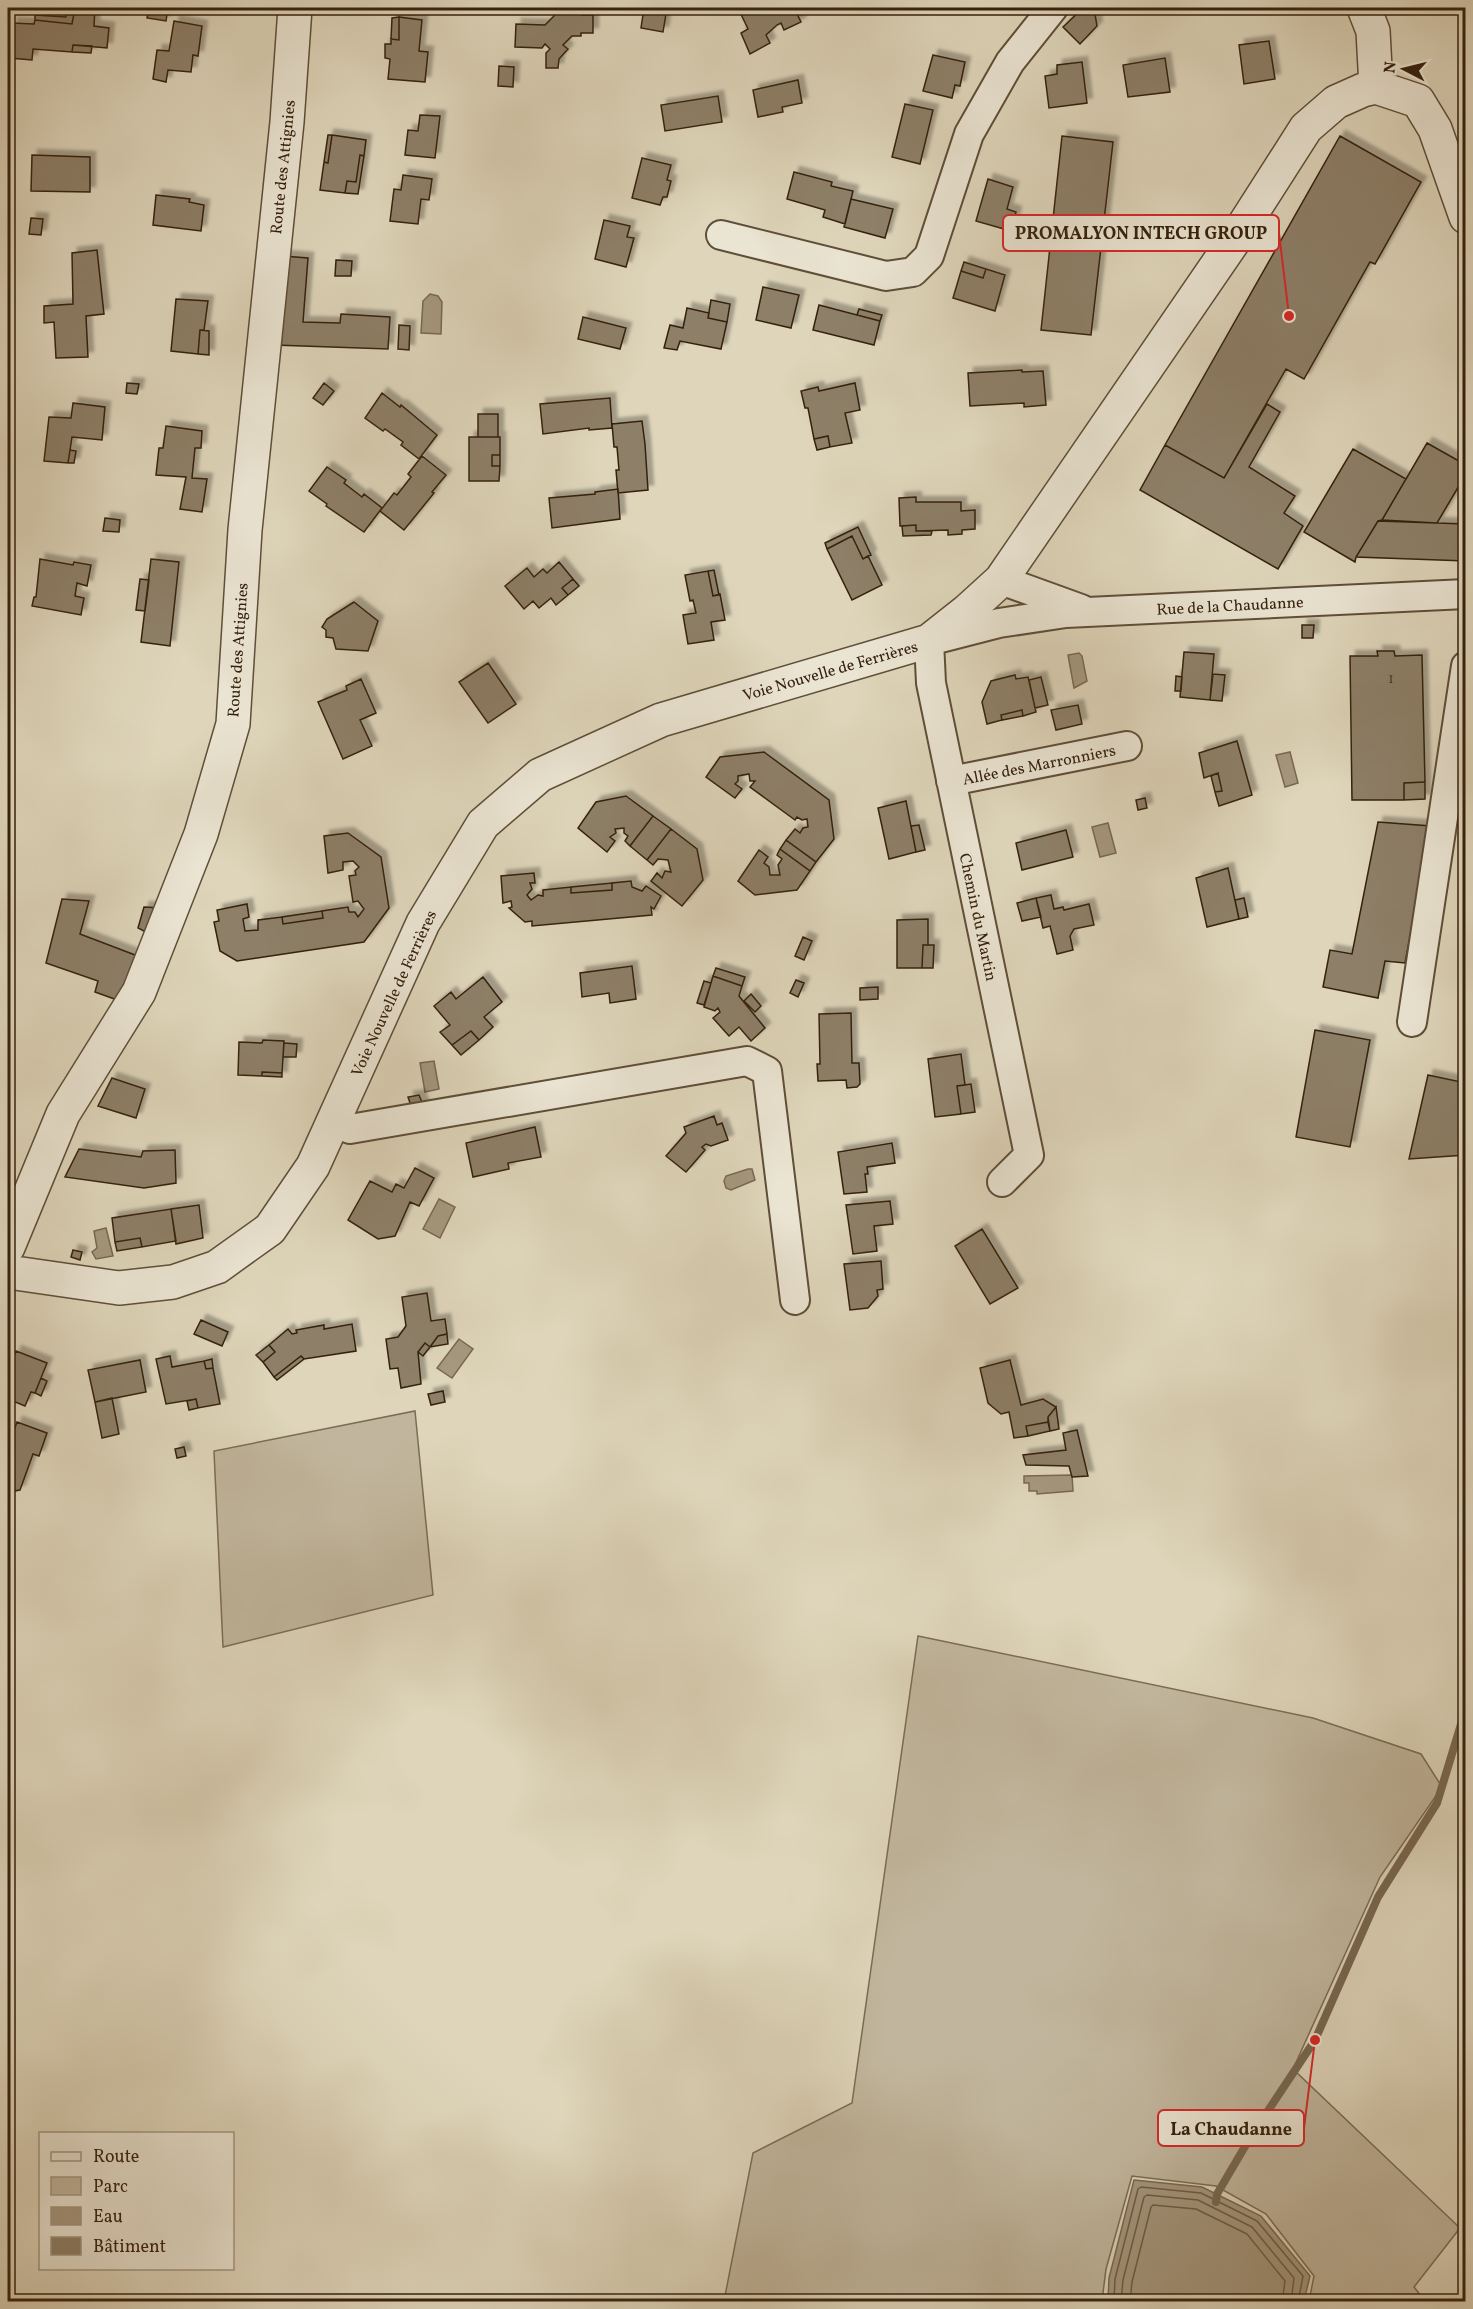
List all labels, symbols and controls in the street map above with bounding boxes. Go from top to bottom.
north arrow [1374,39,1434,99]
text: N [1379,60,1403,75]
street label: Route des Attignies [266,99,302,235]
callout: PROMALYON INTECH GROUP [1003,215,1279,251]
text: PROMALYON INTECH GROUP [1015,222,1267,247]
street label: Route des Attignies [223,582,255,718]
street label: Rue de la Chaudanne [1156,592,1304,622]
street label: Voie Nouvelle de Ferrières [740,636,921,707]
house number: 1 [1388,670,1394,689]
street label: Allée des Marronniers [961,740,1118,792]
street label: Chemin du Martin [953,851,1001,983]
street label: Voie Nouvelle de Ferrières [347,907,443,1081]
callout: La Chaudanne [1158,2110,1304,2146]
text: La Chaudanne [1170,2118,1292,2143]
legend [39,2132,234,2270]
text: Route [93,2145,139,2170]
text: Parc [93,2175,128,2200]
text: Eau [93,2205,123,2230]
text: Bâtiment [93,2235,166,2260]

